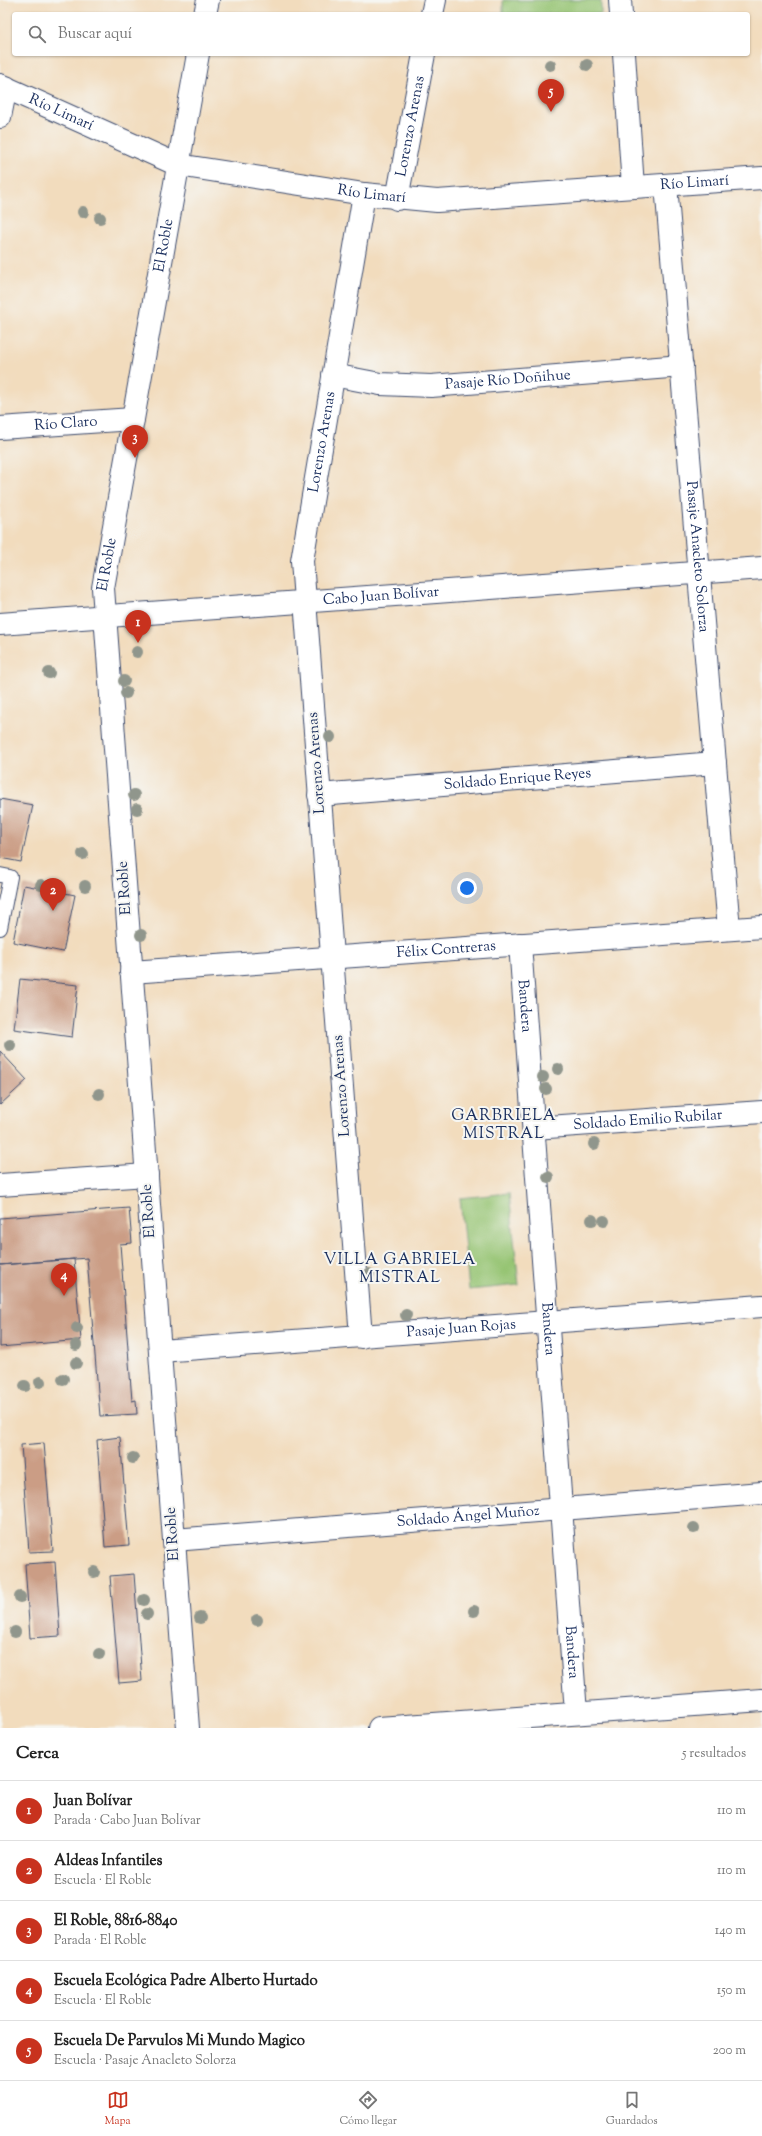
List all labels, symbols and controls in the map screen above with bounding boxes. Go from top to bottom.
search box [12,12,750,56]
icon: search [26,23,48,45]
text: Buscar aquí [58,24,132,45]
street label: Lorenzo Arenas [391,74,430,178]
pin: 5 [538,79,564,112]
street label: Río Limarí [25,89,97,136]
street label: Río Limarí [660,170,730,196]
street label: Río Limarí [336,180,407,208]
street label: El Roble [149,217,179,274]
street label: Pasaje Río Doñihue [444,364,572,395]
street label: Lorenzo Arenas [303,390,341,494]
street label: Río Claro [34,411,98,436]
pin: 3 [122,425,148,458]
street label: Pasaje Anacleto Solorza [681,480,714,633]
street label: El Roble [92,536,122,593]
street label: Cabo Juan Bolívar [322,581,440,611]
pin: 1 [125,610,151,643]
street label: Lorenzo Arenas [303,711,331,815]
street label: Soldado Enrique Reyes [443,763,592,795]
street label: El Roble [113,860,137,916]
pin: 2 [40,878,66,911]
your location [457,878,477,898]
street label: Félix Contreras [396,935,497,964]
street label: Bandera [512,979,537,1033]
street label: Lorenzo Arenas [328,1034,356,1138]
street label: Soldado Emilio Rubilar [572,1104,723,1136]
district label: GARBRIELA MISTRAL [451,1105,557,1146]
street label: El Roble [137,1183,161,1239]
district label: VILLA GABRIELA MISTRAL [323,1249,477,1290]
pin: 4 [51,1263,77,1296]
street label: Bandera [536,1302,560,1356]
street label: Pasaje Juan Rojas [406,1314,517,1343]
street label: Soldado Ángel Muñoz [396,1500,541,1533]
street label: El Roble [161,1506,185,1562]
street label: Bandera [559,1625,584,1679]
text: Cerca [16,1742,59,1766]
text: 5 resultados [682,1745,746,1763]
text: Juan Bolívar [54,1791,132,1812]
text: 1 [27,1802,31,1820]
text: 110 m [717,1802,746,1820]
text: Parada · Cabo Juan Bolívar [54,1812,201,1830]
text: Aldeas Infantiles [54,1851,162,1872]
text: 2 [26,1862,32,1880]
text: 110 m [717,1862,746,1880]
text: Escuela · El Roble [54,1872,152,1890]
text: El Roble, 8816-8840 [54,1911,177,1932]
text: 3 [26,1922,32,1940]
text: 140 m [715,1922,746,1940]
text: Parada · El Roble [54,1932,147,1950]
text: Escuela Ecológica Padre Alberto Hurtado [54,1971,318,1992]
text: 4 [26,1982,32,2000]
text: 150 m [717,1982,746,2000]
text: Escuela · El Roble [54,1992,152,2010]
text: Escuela De Parvulos Mi Mundo Magico [54,2031,305,2052]
text: 5 [27,2042,31,2060]
text: 200 m [713,2042,746,2060]
text: Escuela · Pasaje Anacleto Solorza [54,2052,236,2070]
tab: Mapa [104,2089,131,2129]
tab: Cómo llegar [339,2089,397,2129]
tab: Guardados [606,2089,658,2129]

